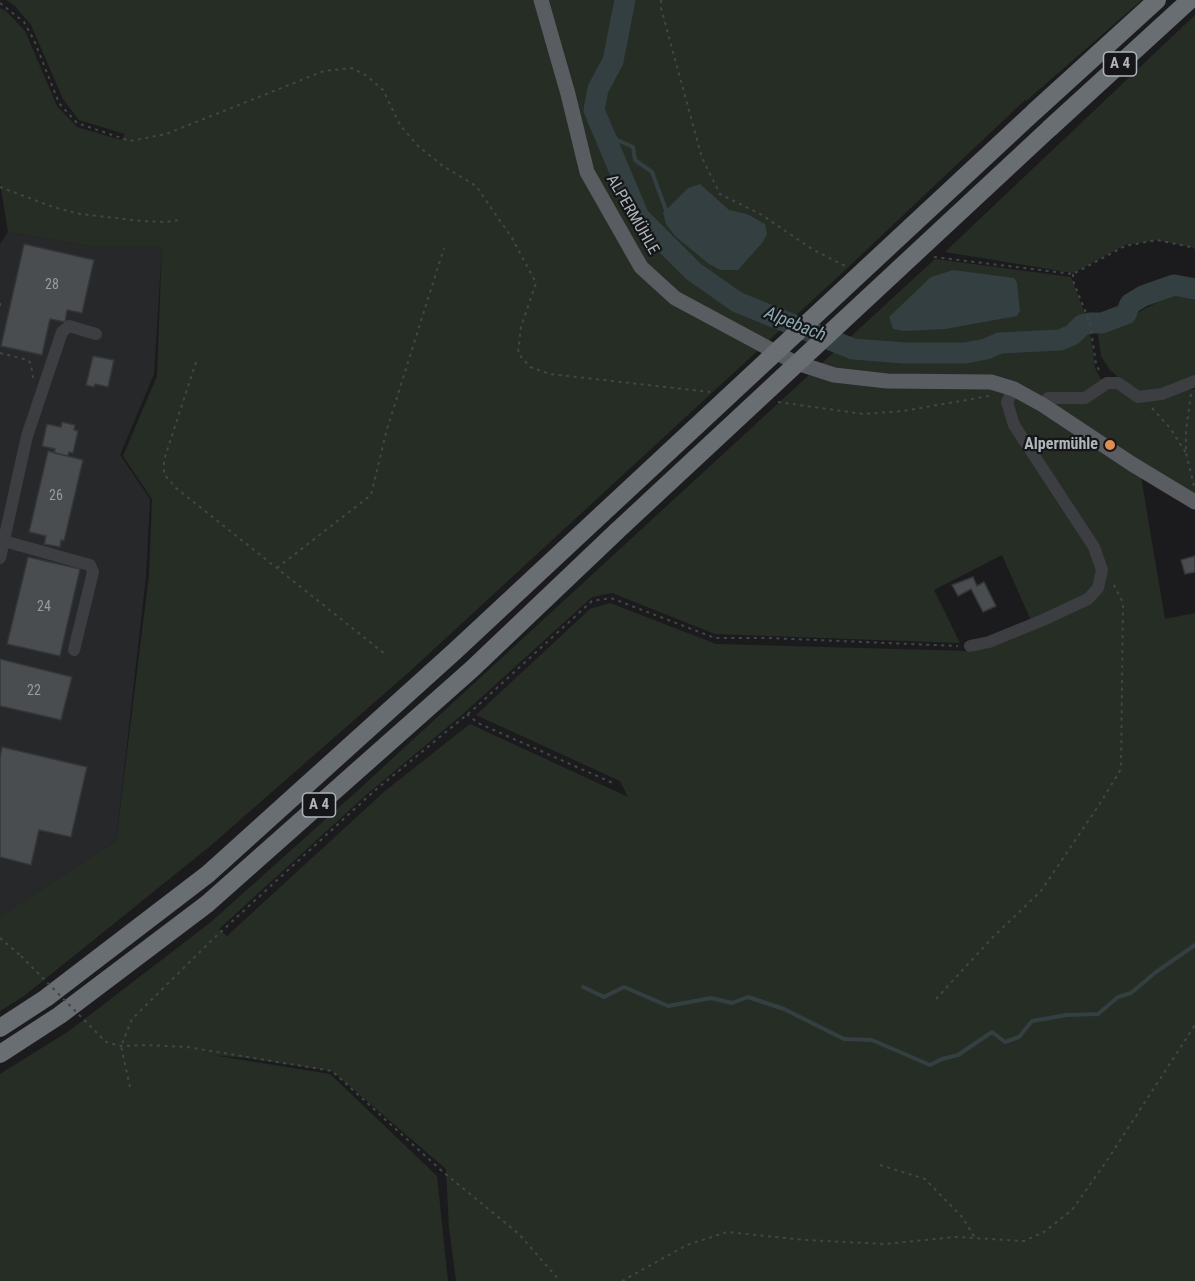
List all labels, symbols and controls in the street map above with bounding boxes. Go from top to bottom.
road number: A 4 [1104,52,1136,76]
street label: ALPERMÜHLE [602,172,662,258]
house number: 28 [45,277,59,293]
water label: Alpebach [761,303,829,347]
place label: Alpermühle [1024,435,1098,455]
marker: Alpermühle [1103,438,1117,452]
house number: 26 [49,488,63,504]
house number: 24 [37,599,51,615]
house number: 22 [27,683,41,699]
road number: A 4 [302,793,336,817]

